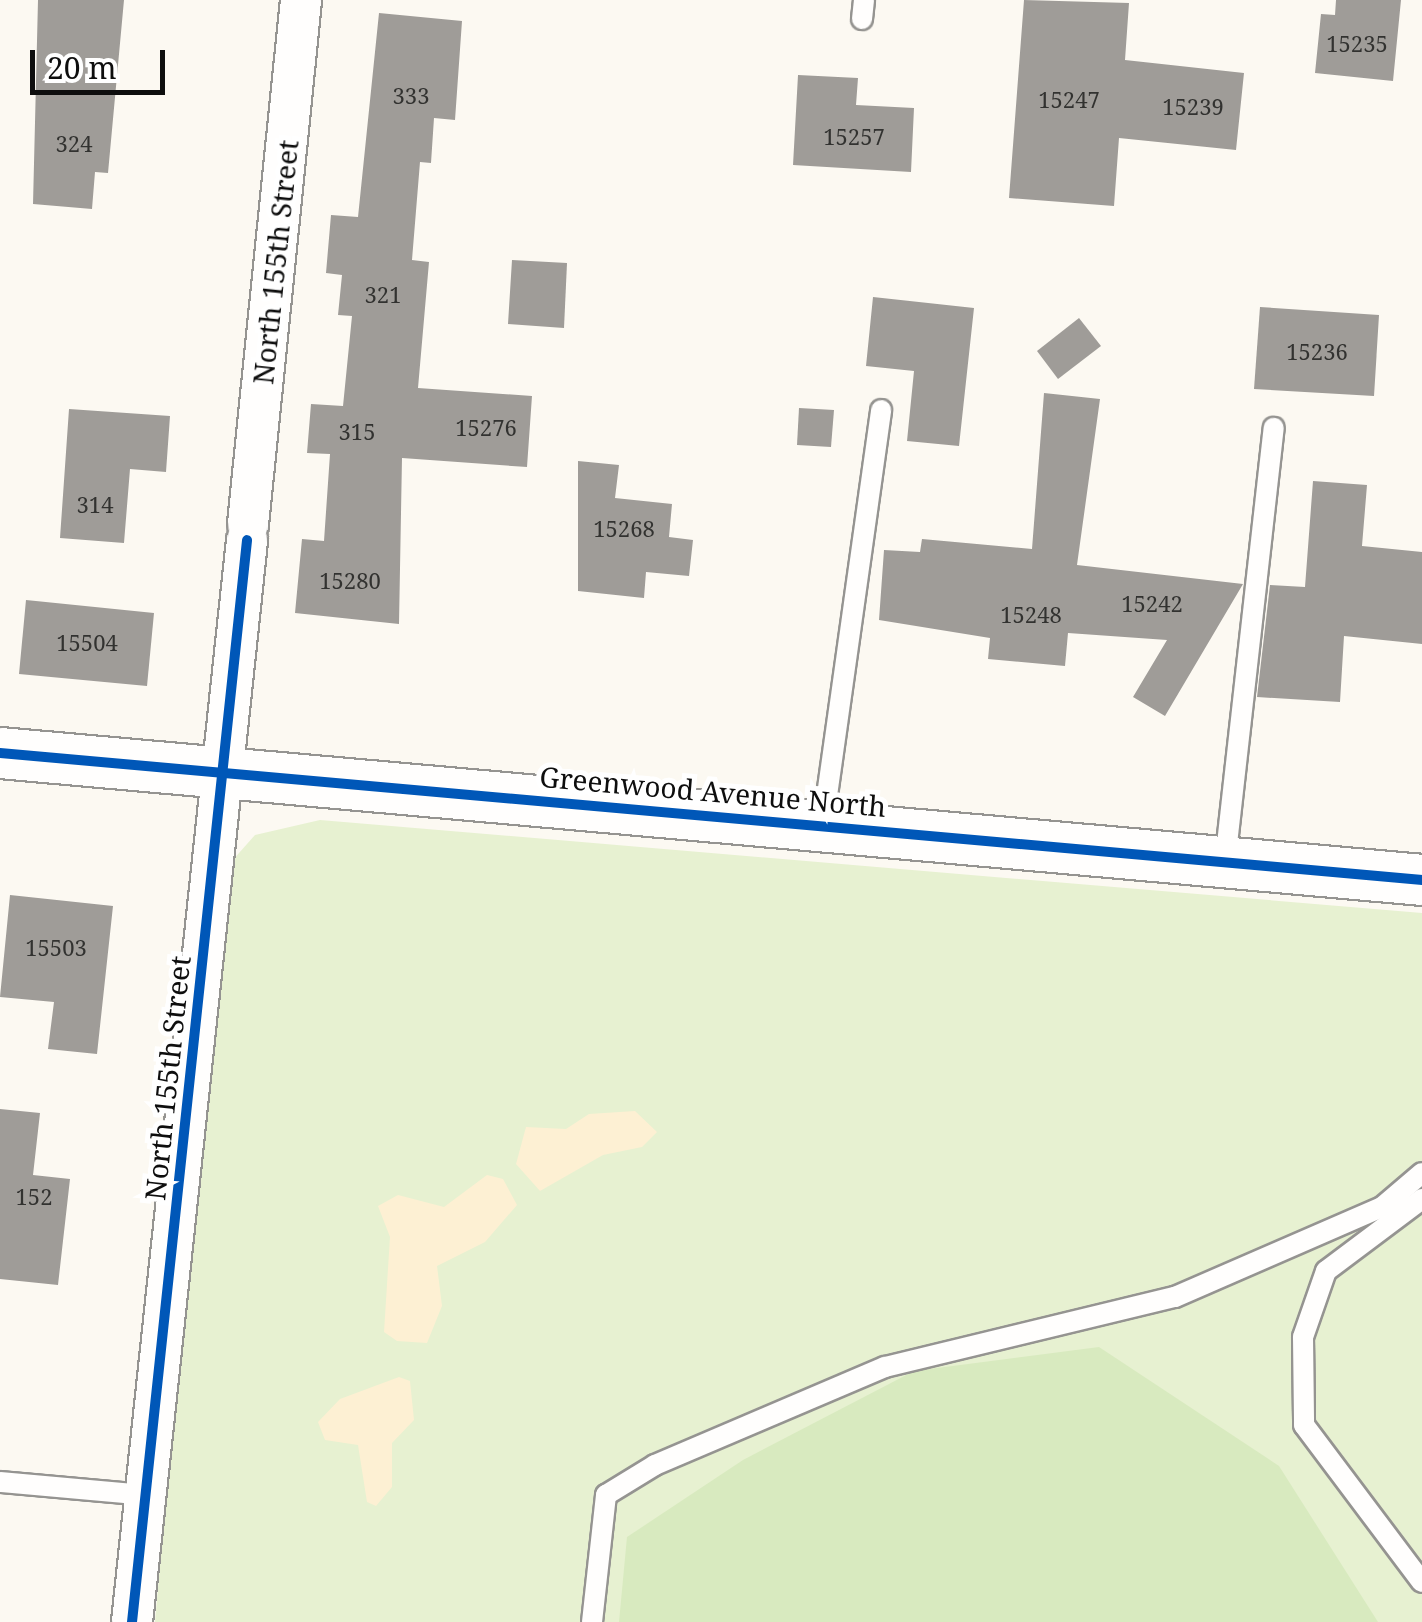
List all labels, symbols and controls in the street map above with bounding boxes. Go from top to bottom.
scale bar [35,30,170,92]
house number: 15235 [1326,31,1388,57]
text: 20 m [47,47,117,88]
house number: 333 [393,83,429,109]
house number: 15247 [1038,87,1100,113]
house number: 15239 [1162,94,1224,120]
house number: 15257 [823,124,885,150]
house number: 324 [56,131,92,157]
street label: North 155th Street [245,138,305,386]
house number: 321 [365,282,401,308]
house number: 15236 [1286,339,1348,365]
house number: 15276 [455,415,517,441]
house number: 315 [339,419,375,445]
house number: 314 [77,492,113,518]
house number: 15268 [593,516,655,542]
house number: 15280 [319,568,381,594]
house number: 15242 [1121,591,1183,617]
house number: 15248 [1000,602,1062,628]
house number: 15504 [56,630,118,656]
street label: Greenwood Avenue North [538,759,888,823]
house number: 15503 [25,935,87,961]
street label: North 155th Street [137,954,197,1202]
house number: 152 [16,1184,52,1210]

